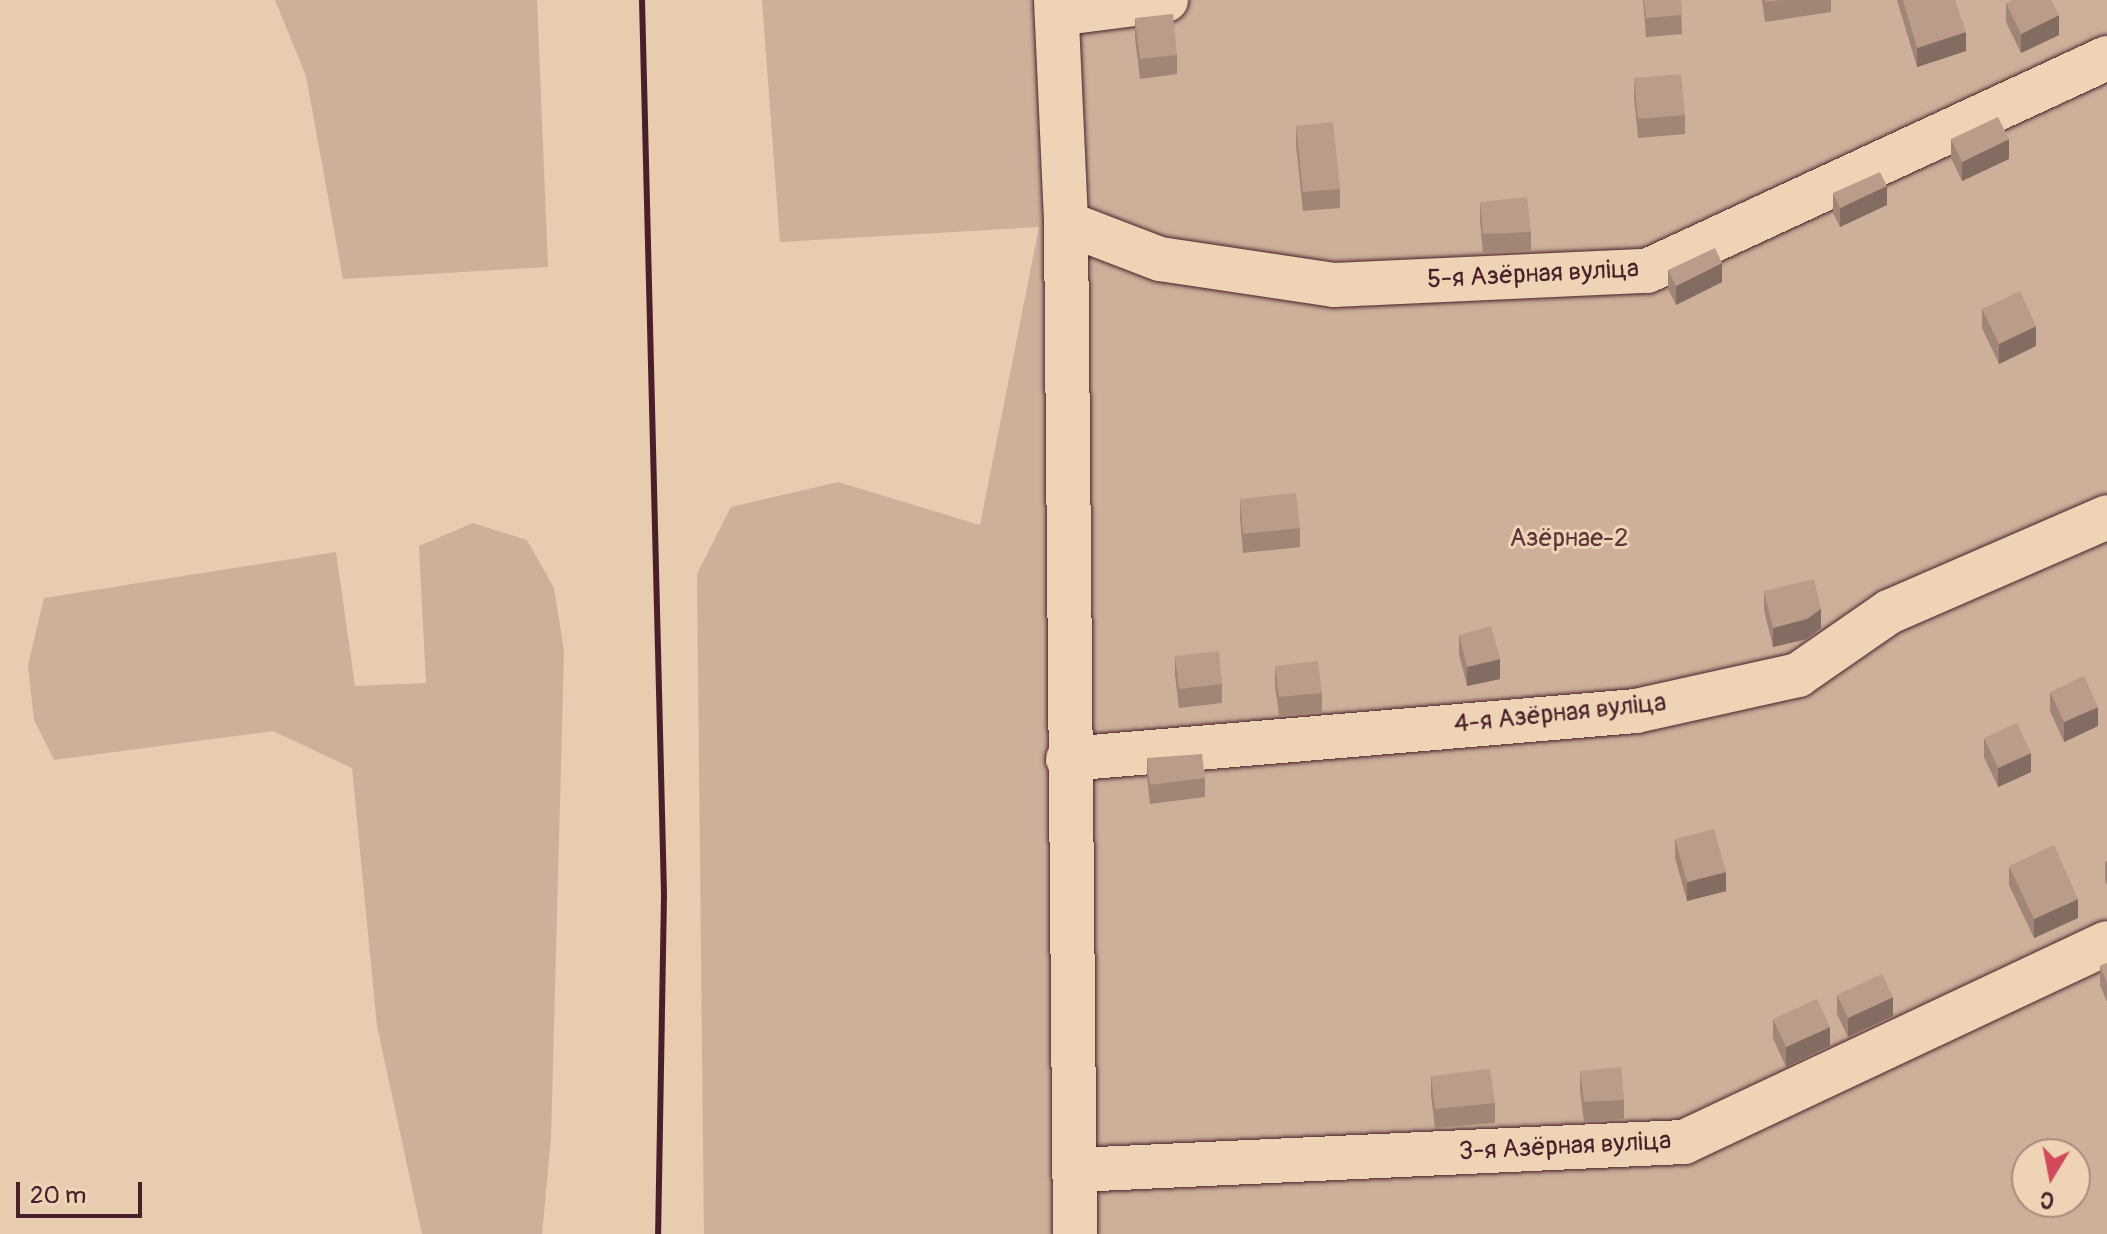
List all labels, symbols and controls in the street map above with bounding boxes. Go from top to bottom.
street label: 5-я Азёрная вуліца [1426,254,1640,296]
park label: Азёрнае-2 [1509,523,1629,555]
street label: 4-я Азёрная вуліца [1452,687,1668,741]
street label: 3-я Азёрная вуліца [1458,1126,1672,1168]
north arrow [2011,1138,2091,1218]
scale bar [20,1166,146,1216]
text: 20 m [30,1181,86,1210]
text: С [2038,1185,2056,1215]

